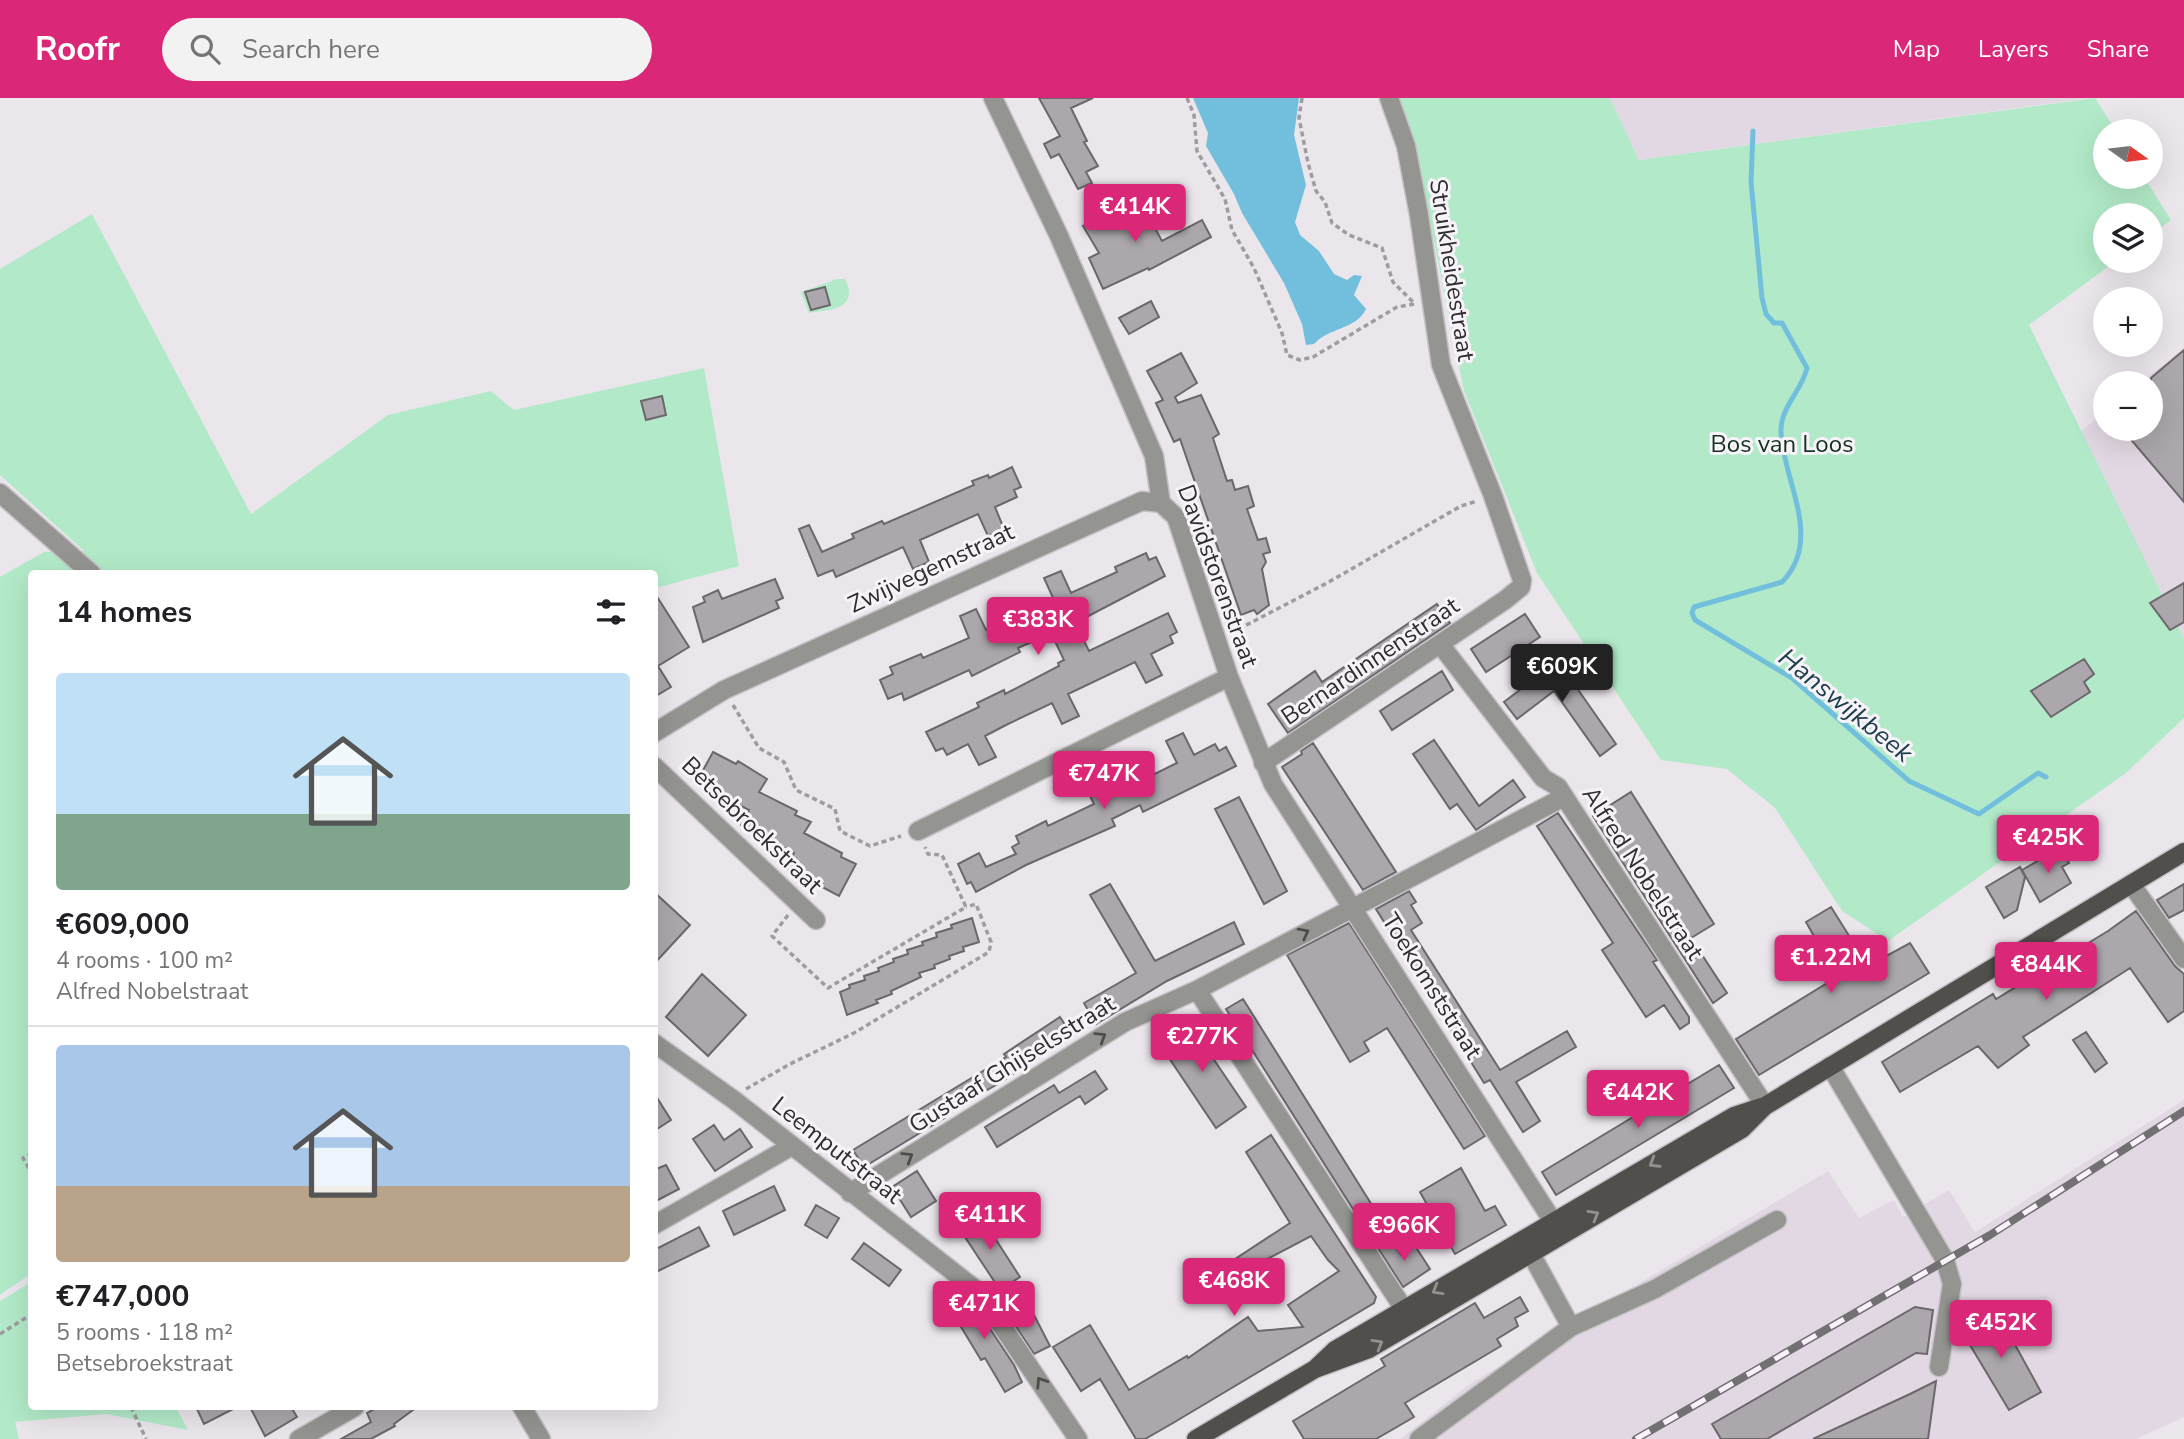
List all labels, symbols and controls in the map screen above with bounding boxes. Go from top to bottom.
search box [162,18,652,81]
text: Roofr [35,27,120,72]
icon: search [186,30,224,68]
text: Search here [242,32,380,67]
text: Map [1893,33,1940,65]
text: Layers [1978,33,2049,65]
text: Share [2087,33,2149,65]
north arrow [2093,119,2163,189]
map controls [2093,119,2163,441]
street label: Struikheidestraat [1422,177,1482,364]
pin: €414K [1086,184,1184,244]
text: €414K [1100,191,1170,222]
button: layers [2093,203,2163,273]
button: + [2093,287,2163,357]
button: − [2093,371,2163,441]
park label: Bos van Loos [1710,428,1854,460]
street label: Davidstorenstraat [1170,480,1266,672]
street label: Zwijvegemstraat [843,515,1020,620]
street label: Bernardinnenstraat [1275,589,1466,732]
text: 14 homes [56,592,192,633]
icon: filters [592,593,630,631]
pin: €383K [989,598,1087,657]
text: €383K [1003,604,1073,635]
water label: Hanswijkbeek [1771,640,1921,771]
pin: €609K [1513,644,1611,704]
text: €609K [1527,651,1597,682]
icon: home [280,718,406,844]
street label: Betsebroekstraat [675,750,830,901]
pin: €747K [1055,752,1153,811]
text: €747K [1069,758,1139,789]
street label: Alfred Nobelstraat [1575,780,1711,966]
pin: €425K [1999,816,2097,875]
text: €425K [2013,822,2083,853]
text: €609,000 [56,904,189,945]
street label: Toekomststraat [1374,907,1490,1065]
one-way arrow [1296,928,1309,942]
pin: €1.22M [1774,936,1888,995]
text: €1.22M [1791,942,1871,973]
pin: €844K [1997,942,2095,1002]
text: 4 rooms · 100 m² [56,945,233,976]
text: €844K [2011,949,2081,980]
text: Alfred Nobelstraat [56,976,248,1007]
street label: Gustaaf Ghijselsstraat [903,987,1122,1141]
pin: €277K [1153,1014,1251,1074]
text: €277K [1167,1021,1237,1052]
one-way arrow [1093,1032,1106,1045]
pin: €442K [1589,1070,1687,1130]
text: €442K [1603,1077,1673,1108]
street label: Leemputstraat [765,1089,909,1211]
icon: home [280,1090,406,1216]
one-way arrow [900,1152,913,1165]
one-way arrow [1649,1155,1662,1168]
pin: €411K [941,1192,1039,1252]
text: €411K [955,1199,1025,1230]
pin: €966K [1355,1204,1453,1263]
text: €966K [1369,1210,1439,1241]
one-way arrow [1587,1210,1600,1223]
pin: €468K [1185,1258,1283,1318]
text: €468K [1199,1265,1269,1296]
text: €747,000 [56,1276,189,1317]
pin: €471K [935,1282,1033,1341]
one-way arrow [1431,1282,1444,1295]
text: €471K [949,1288,1019,1319]
pin: €452K [1952,1300,2050,1360]
text: €452K [1966,1307,2036,1338]
text: 5 rooms · 118 m² [56,1317,233,1348]
one-way arrow [1370,1339,1383,1352]
text: Betsebroekstraat [56,1348,232,1379]
one-way arrow [1037,1377,1049,1390]

